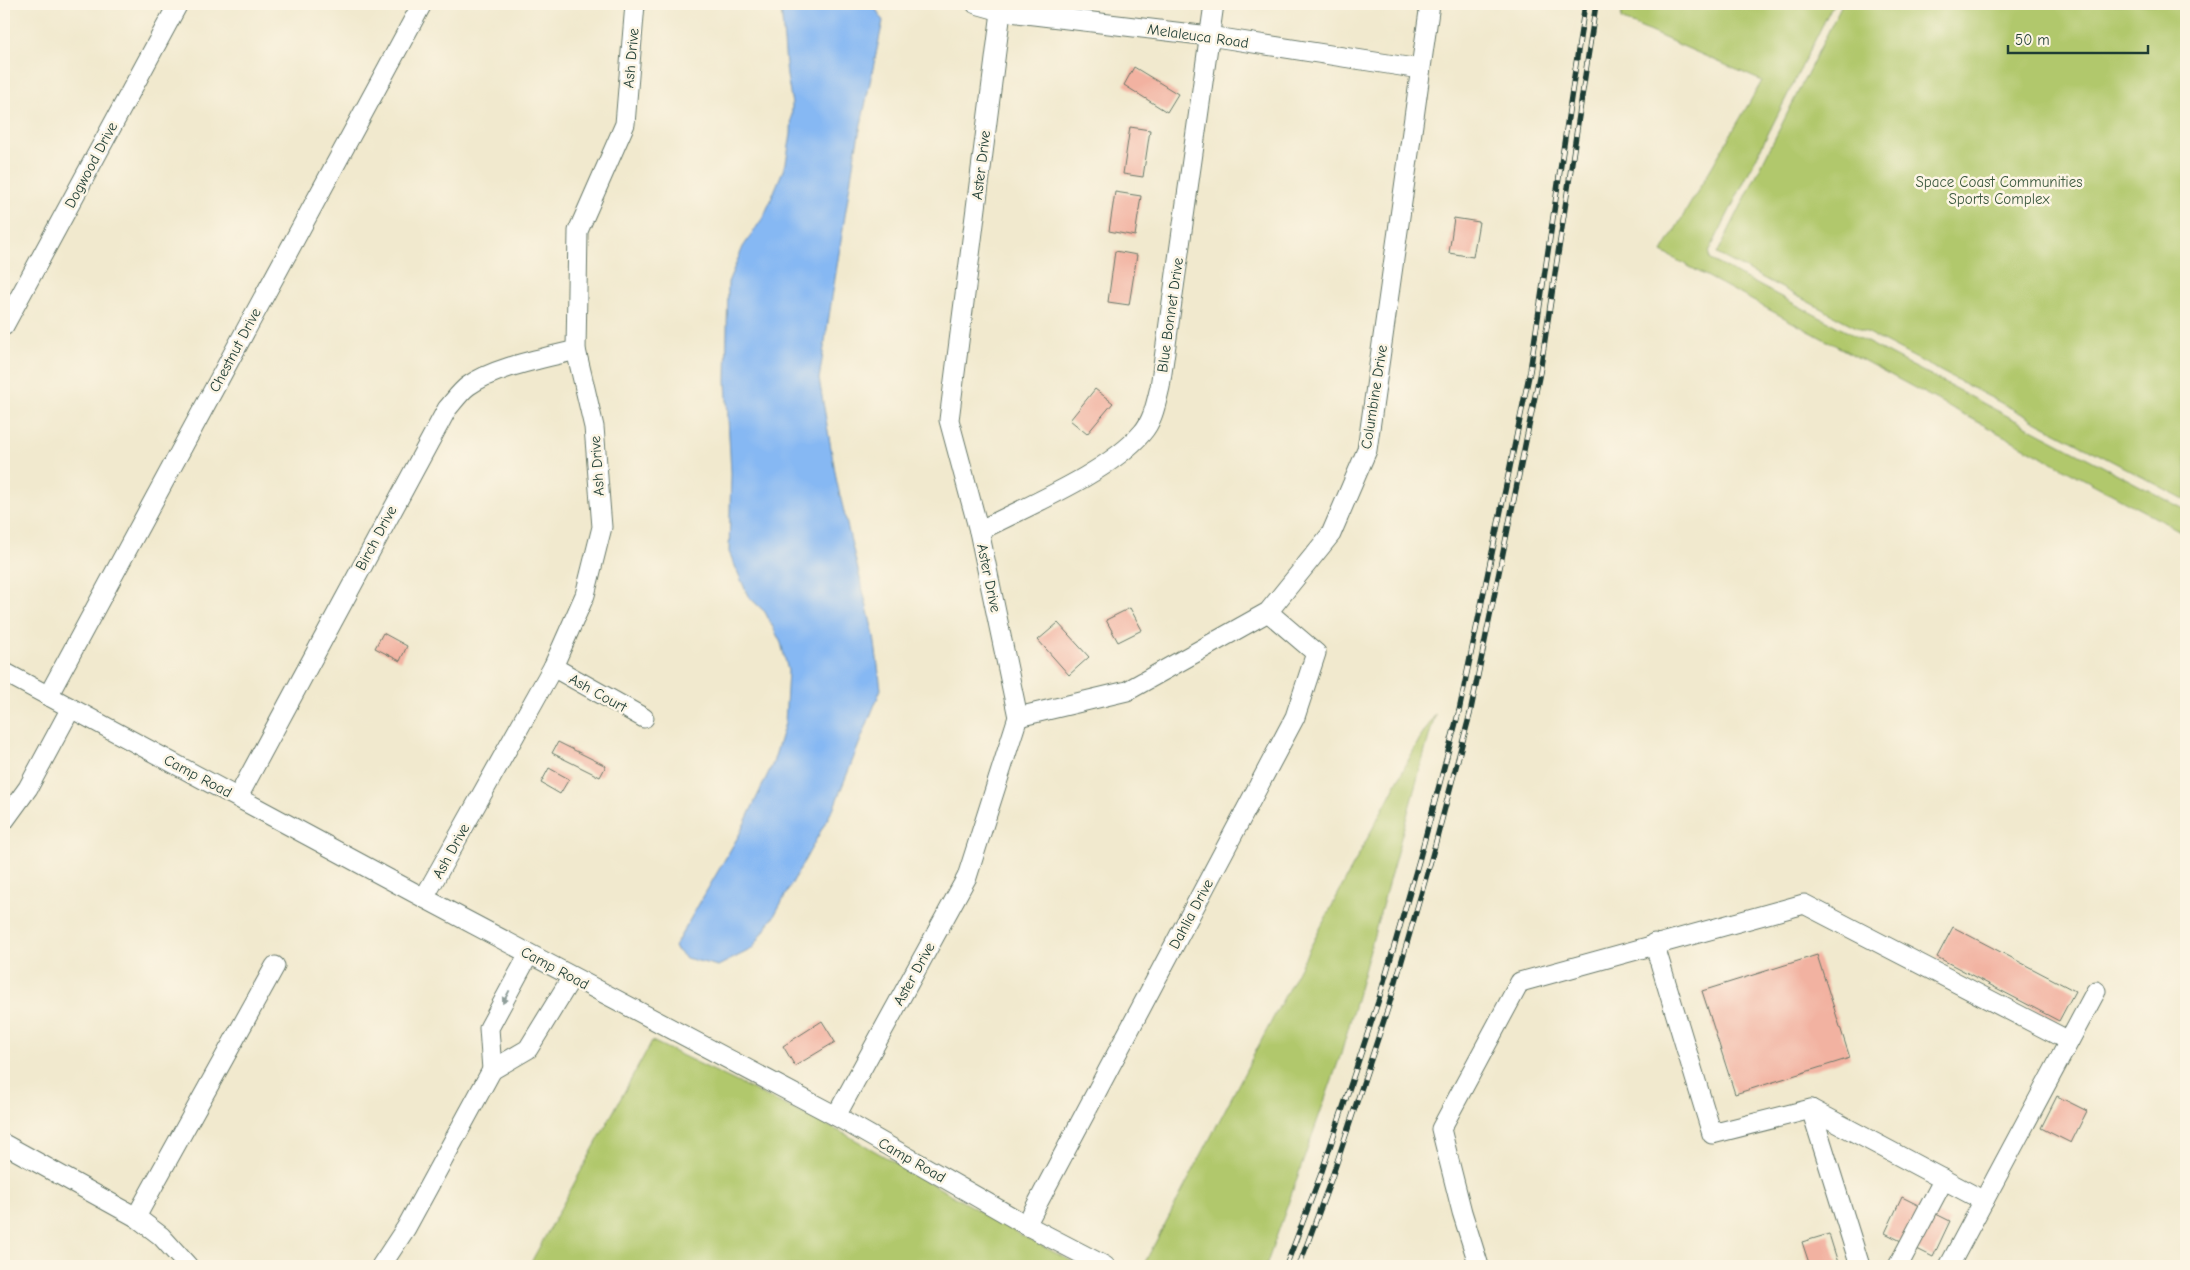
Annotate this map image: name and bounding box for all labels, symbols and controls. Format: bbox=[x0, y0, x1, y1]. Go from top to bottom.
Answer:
street label: Melaleuca Road bbox=[1146, 20, 1250, 52]
scale bar bbox=[2008, 22, 2148, 54]
street label: Ash Drive bbox=[619, 27, 643, 89]
text: 50 m bbox=[2015, 31, 2050, 49]
street label: Dogwood Drive bbox=[61, 118, 122, 211]
street label: Aster Drive bbox=[968, 129, 994, 201]
park label: Space Coast Communities Sports Complex bbox=[1916, 173, 2082, 208]
street label: Blue Bonnet Drive bbox=[1153, 256, 1187, 374]
street label: Chestnut Drive bbox=[205, 304, 265, 395]
street label: Columbine Drive bbox=[1357, 343, 1391, 450]
street label: Ash Drive bbox=[586, 435, 608, 497]
street label: Birch Drive bbox=[351, 502, 401, 573]
street label: Aster Drive bbox=[973, 542, 1005, 614]
street label: Ash Court bbox=[566, 670, 631, 717]
street label: Camp Road bbox=[161, 751, 235, 801]
street label: Ash Drive bbox=[429, 820, 474, 882]
street label: Dahlia Drive bbox=[1165, 875, 1217, 952]
street label: Aster Drive bbox=[889, 939, 939, 1009]
street label: Camp Road bbox=[518, 943, 592, 993]
one-way arrow bbox=[502, 990, 510, 1004]
street label: Camp Road bbox=[875, 1134, 949, 1186]

